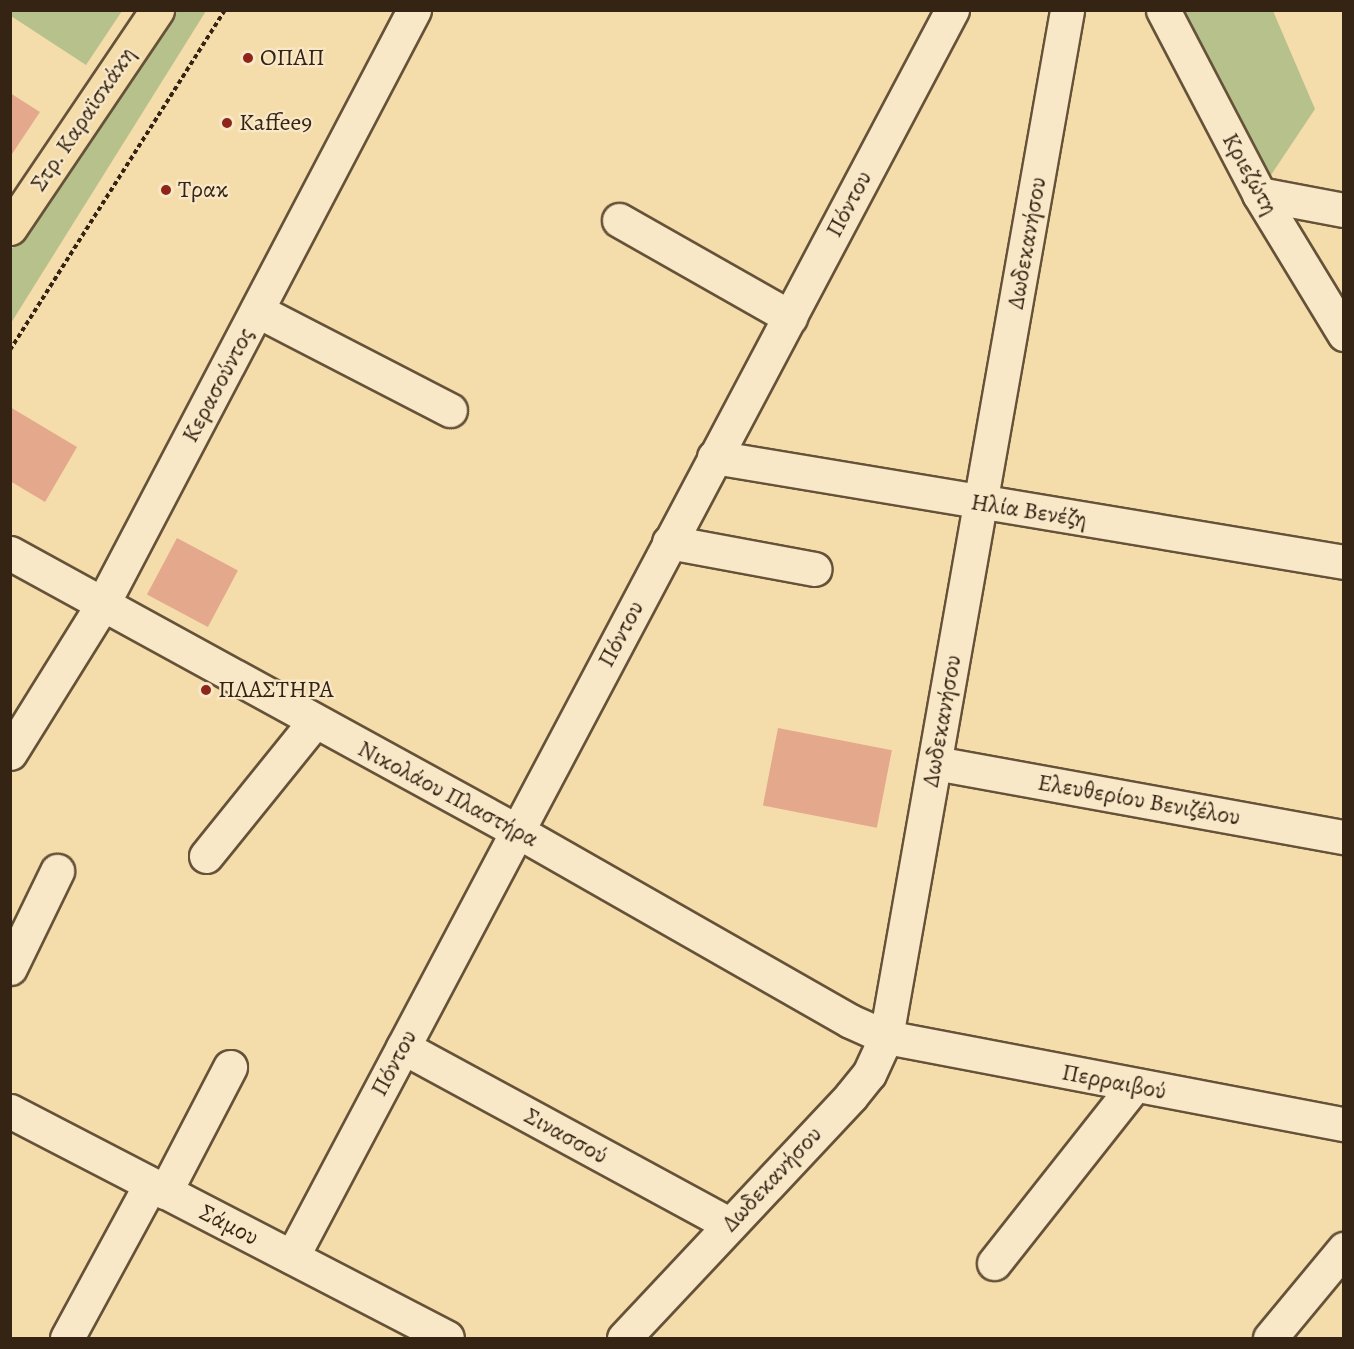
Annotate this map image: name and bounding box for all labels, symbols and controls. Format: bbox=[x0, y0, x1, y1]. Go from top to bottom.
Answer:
street label: Στρ. Καραϊσκάκη bbox=[24, 41, 142, 197]
place label: ΟΠΑΠ bbox=[260, 44, 324, 72]
marker: ΟΠΑΠ bbox=[241, 51, 255, 65]
place label: Kaffee9 bbox=[239, 109, 312, 137]
marker: Kaffee9 bbox=[220, 116, 234, 130]
street label: Κριεζώτη bbox=[1216, 128, 1284, 220]
street label: Πόντου bbox=[820, 166, 878, 242]
street label: Δωδεκανήσου bbox=[1001, 175, 1053, 311]
place label: Τρακ bbox=[178, 176, 229, 204]
marker: Τρακ bbox=[159, 183, 173, 197]
street label: Κερασούντος bbox=[176, 323, 260, 447]
street label: Ηλία Βενέζη bbox=[969, 488, 1089, 534]
street label: Πόντου bbox=[592, 596, 650, 672]
street label: Δωδεκανήσου bbox=[916, 653, 968, 789]
place label: ΠΛΑΣΤΗΡΑ bbox=[218, 676, 334, 704]
marker: ΠΛΑΣΤΗΡΑ bbox=[199, 683, 213, 697]
street label: Νικολάου Πλαστήρα bbox=[353, 734, 543, 854]
street label: Ελευθερίου Βενιζέλου bbox=[1035, 768, 1243, 832]
street label: Πόντου bbox=[365, 1025, 423, 1101]
street label: Περραιβού bbox=[1059, 1058, 1169, 1106]
street label: Σινασσού bbox=[519, 1101, 613, 1171]
street label: Δωδεκανήσου bbox=[716, 1120, 828, 1238]
street label: Σάμου bbox=[195, 1198, 263, 1252]

